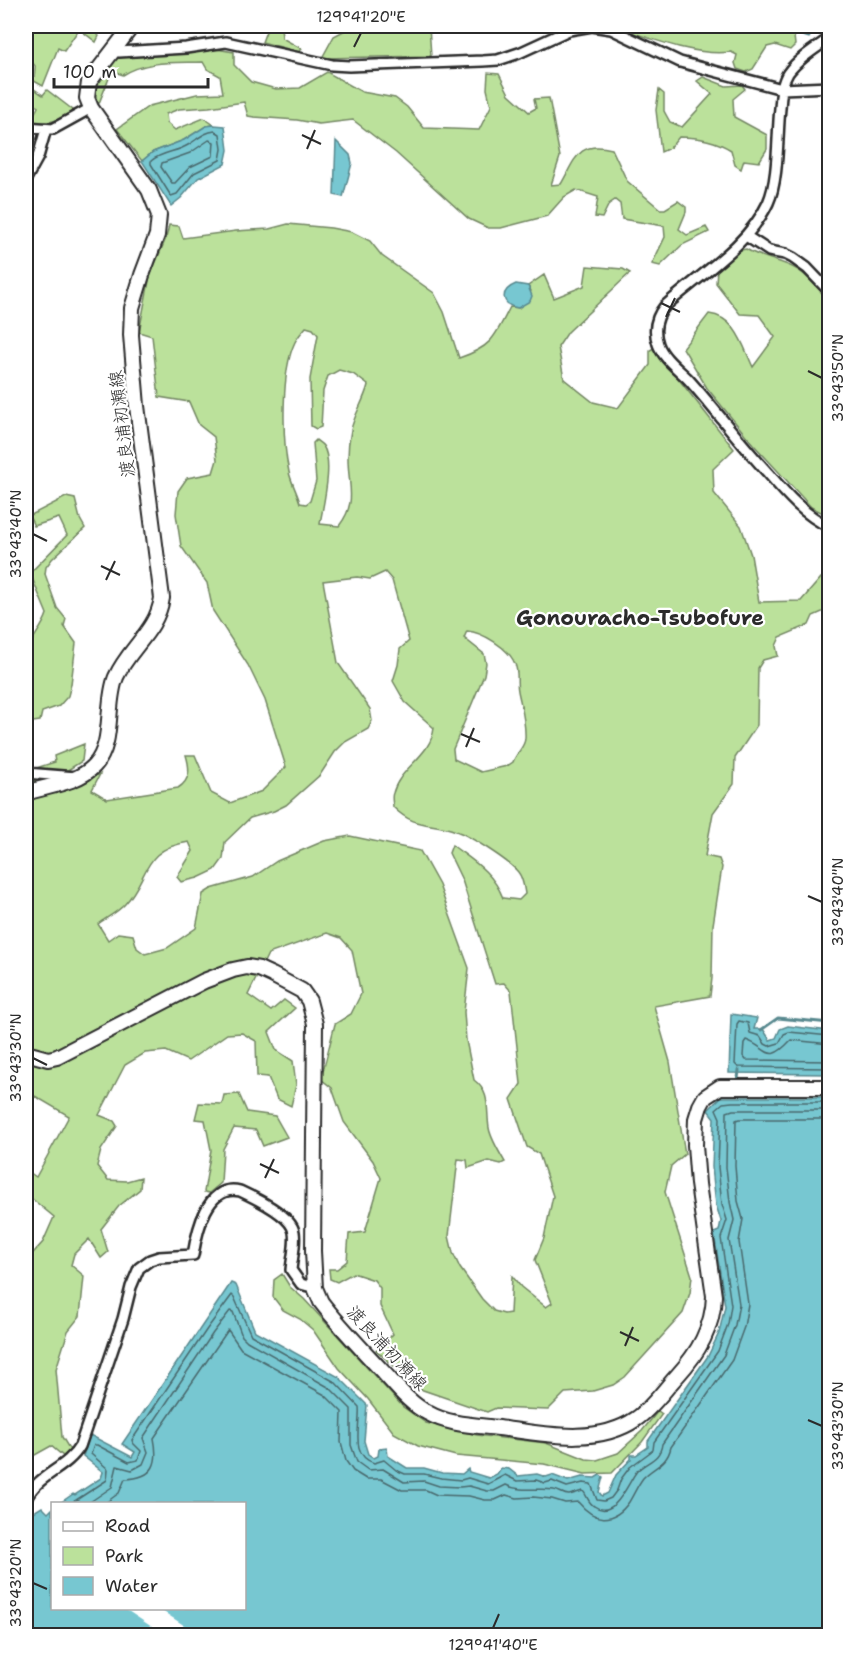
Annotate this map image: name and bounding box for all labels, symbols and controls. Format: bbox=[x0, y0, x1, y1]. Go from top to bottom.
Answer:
text: 129°41'20"E bbox=[316, 7, 406, 27]
scale bar bbox=[54, 51, 208, 89]
text: 100 m bbox=[63, 60, 117, 84]
text: 33°43'50"N bbox=[828, 334, 848, 422]
street label: 渡良浦初瀬線 bbox=[104, 369, 140, 479]
text: 33°43'40"N bbox=[6, 489, 26, 579]
district label: Gonouracho-Tsubofure bbox=[516, 604, 764, 632]
text: 33°43'40"N bbox=[828, 857, 848, 947]
text: 33°43'30"N bbox=[6, 1013, 26, 1103]
street label: 渡良浦初瀬線 bbox=[341, 1300, 433, 1396]
text: 33°43'30"N bbox=[828, 1381, 848, 1471]
legend bbox=[51, 1502, 246, 1610]
text: Road bbox=[105, 1514, 150, 1538]
text: 33°43'20"N bbox=[6, 1539, 26, 1627]
text: Park bbox=[105, 1544, 144, 1568]
text: Water bbox=[105, 1574, 158, 1598]
text: 129°41'40"E bbox=[448, 1635, 538, 1655]

